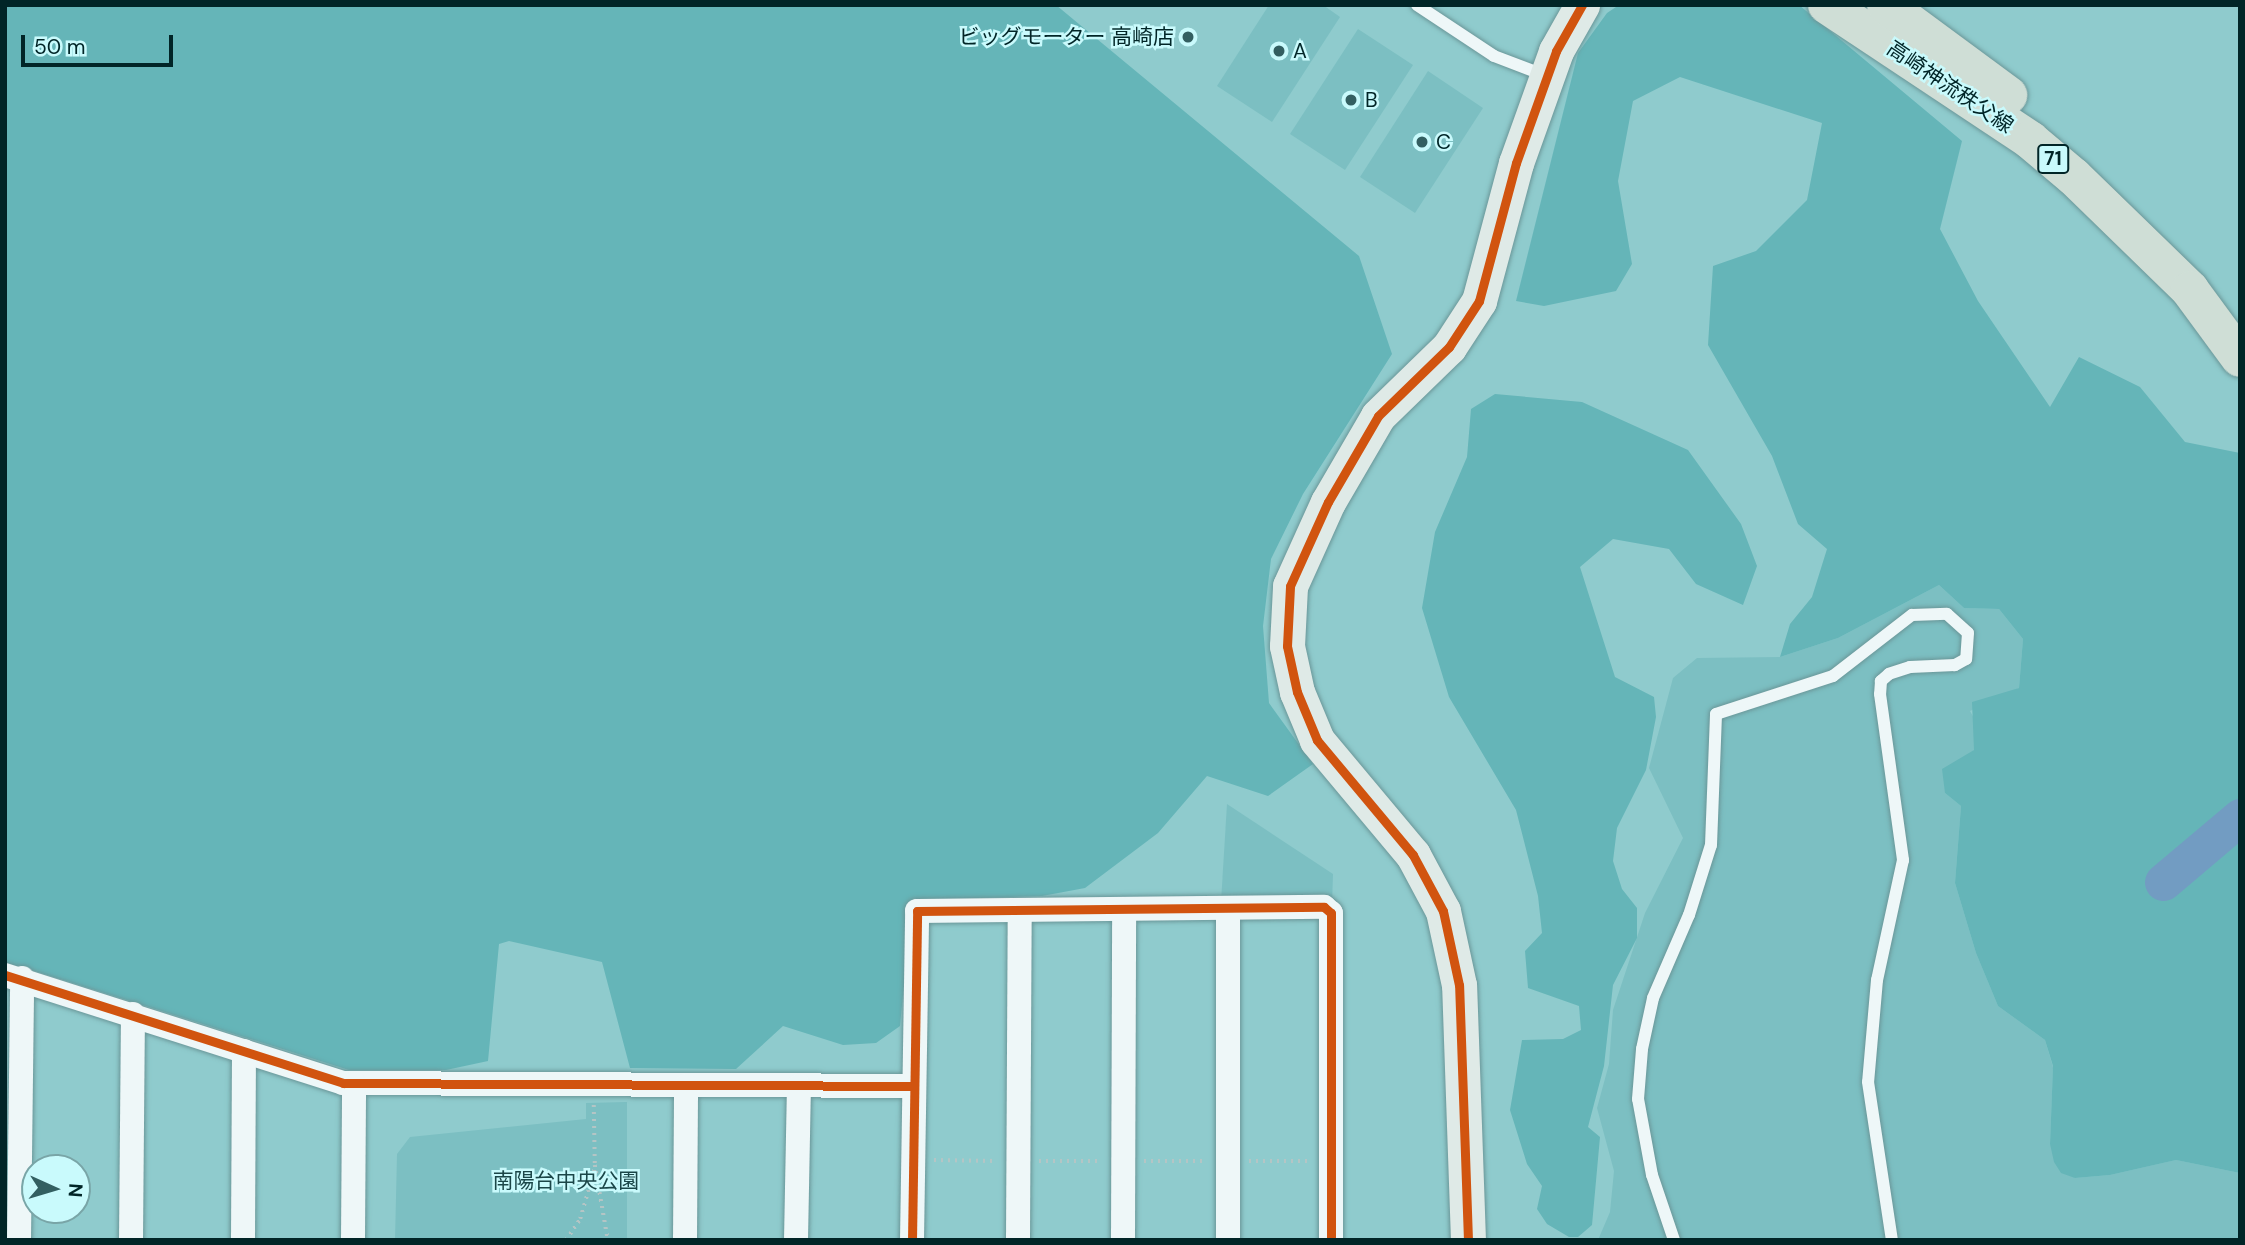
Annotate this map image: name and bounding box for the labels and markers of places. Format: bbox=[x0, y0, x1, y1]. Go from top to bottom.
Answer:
place label: ビッグモーター 高崎店 bbox=[958, 24, 1174, 50]
marker: ビッグモーター 高崎店 bbox=[1180, 29, 1196, 45]
place label: A bbox=[1293, 38, 1307, 64]
marker: A bbox=[1271, 43, 1287, 59]
place label: B bbox=[1365, 87, 1378, 113]
marker: B bbox=[1343, 92, 1359, 108]
place label: C bbox=[1436, 129, 1451, 155]
marker: C bbox=[1414, 134, 1430, 150]

